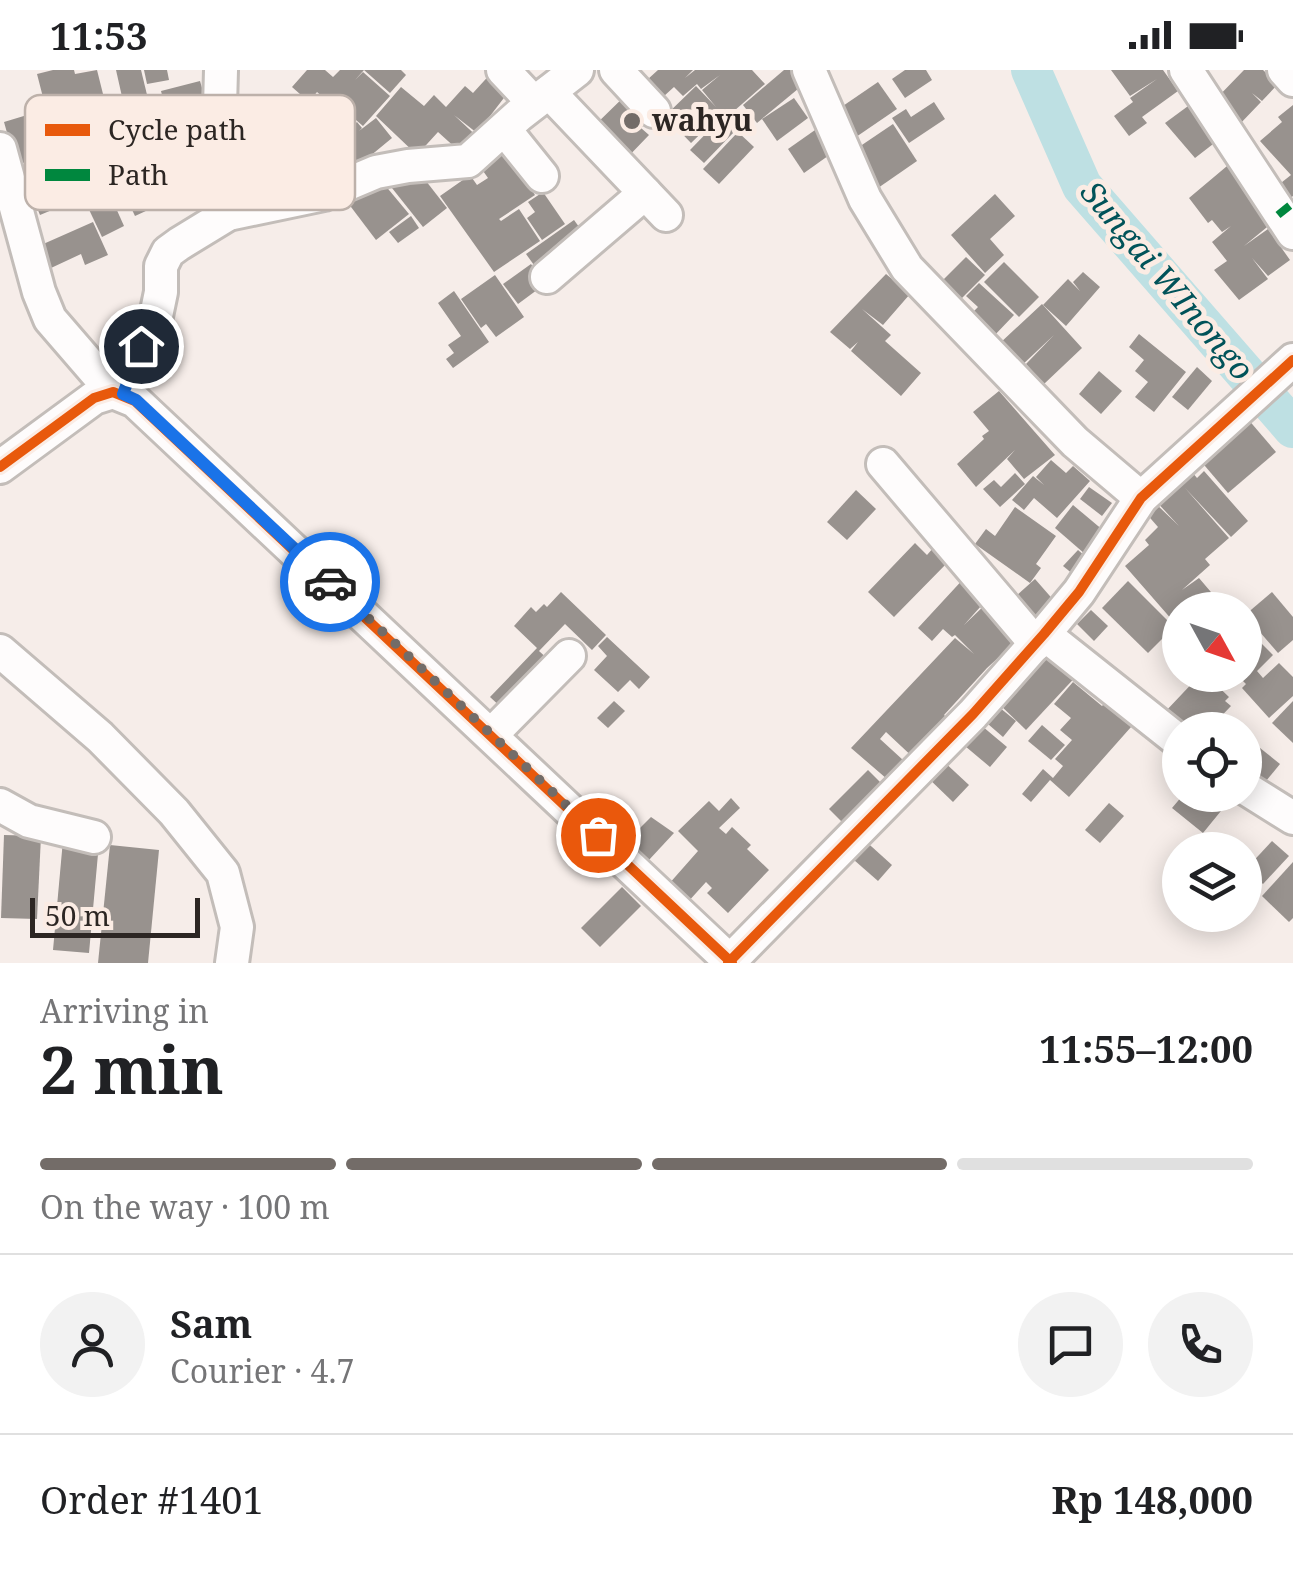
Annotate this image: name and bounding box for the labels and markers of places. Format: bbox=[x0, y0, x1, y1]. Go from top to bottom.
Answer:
place label: wahyu bbox=[651, 99, 752, 140]
marker: wahyu bbox=[621, 110, 643, 132]
pin bbox=[99, 304, 184, 389]
pin bbox=[556, 793, 641, 878]

